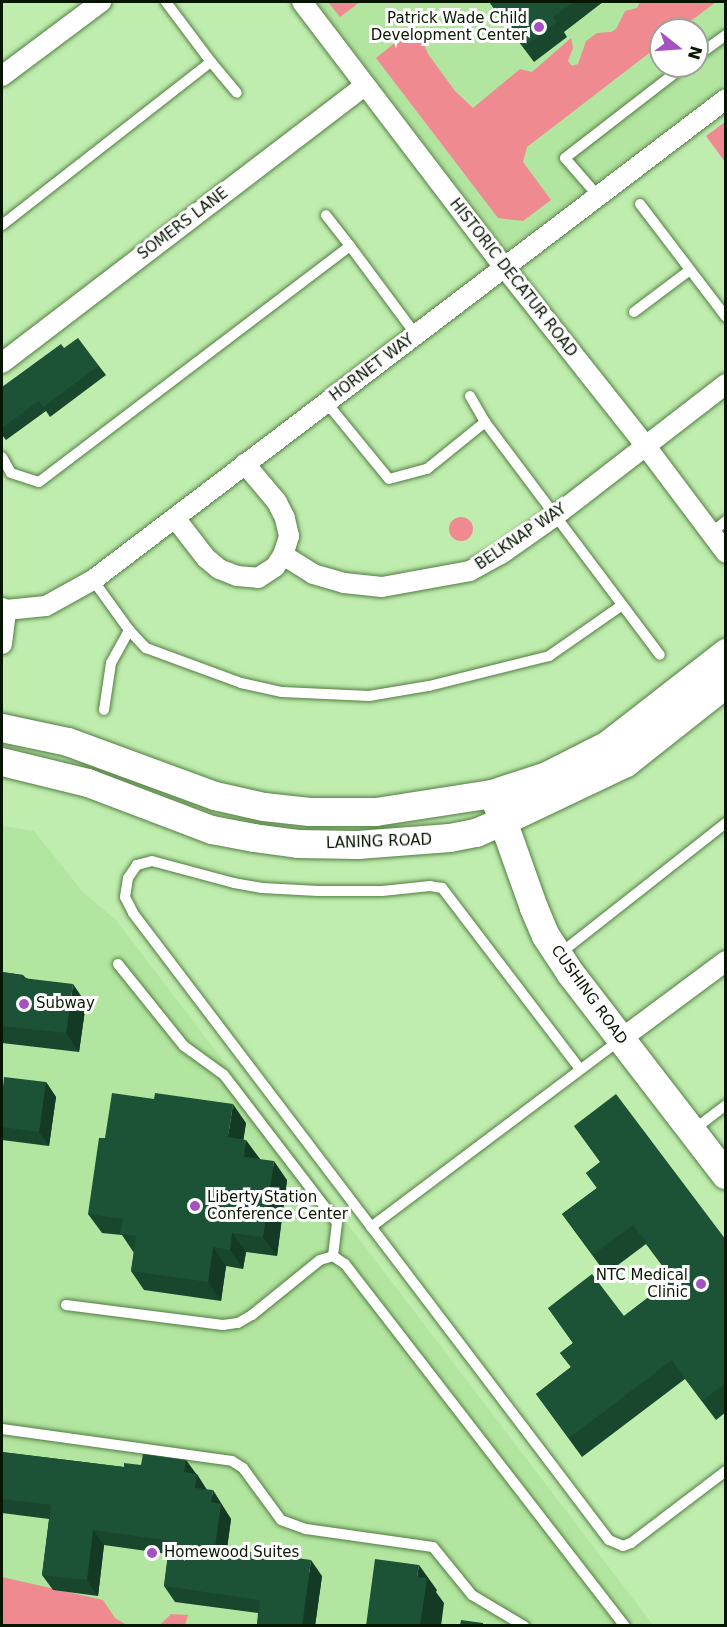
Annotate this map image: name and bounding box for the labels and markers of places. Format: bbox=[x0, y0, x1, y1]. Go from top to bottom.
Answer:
place label: Patrick Wade Child Development Center bbox=[371, 9, 527, 44]
marker: Patrick Wade Child Development Center bbox=[532, 20, 546, 34]
place label: Subway bbox=[36, 995, 95, 1013]
marker: Subway bbox=[17, 997, 31, 1011]
place label: Liberty Station Conference Center bbox=[207, 1188, 348, 1223]
marker: Liberty Station Conference Center bbox=[188, 1199, 202, 1213]
place label: NTC Medical Clinic bbox=[596, 1266, 688, 1301]
marker: NTC Medical Clinic bbox=[692, 1275, 710, 1293]
place label: Homewood Suites bbox=[164, 1544, 299, 1562]
marker: Homewood Suites bbox=[145, 1546, 159, 1560]

